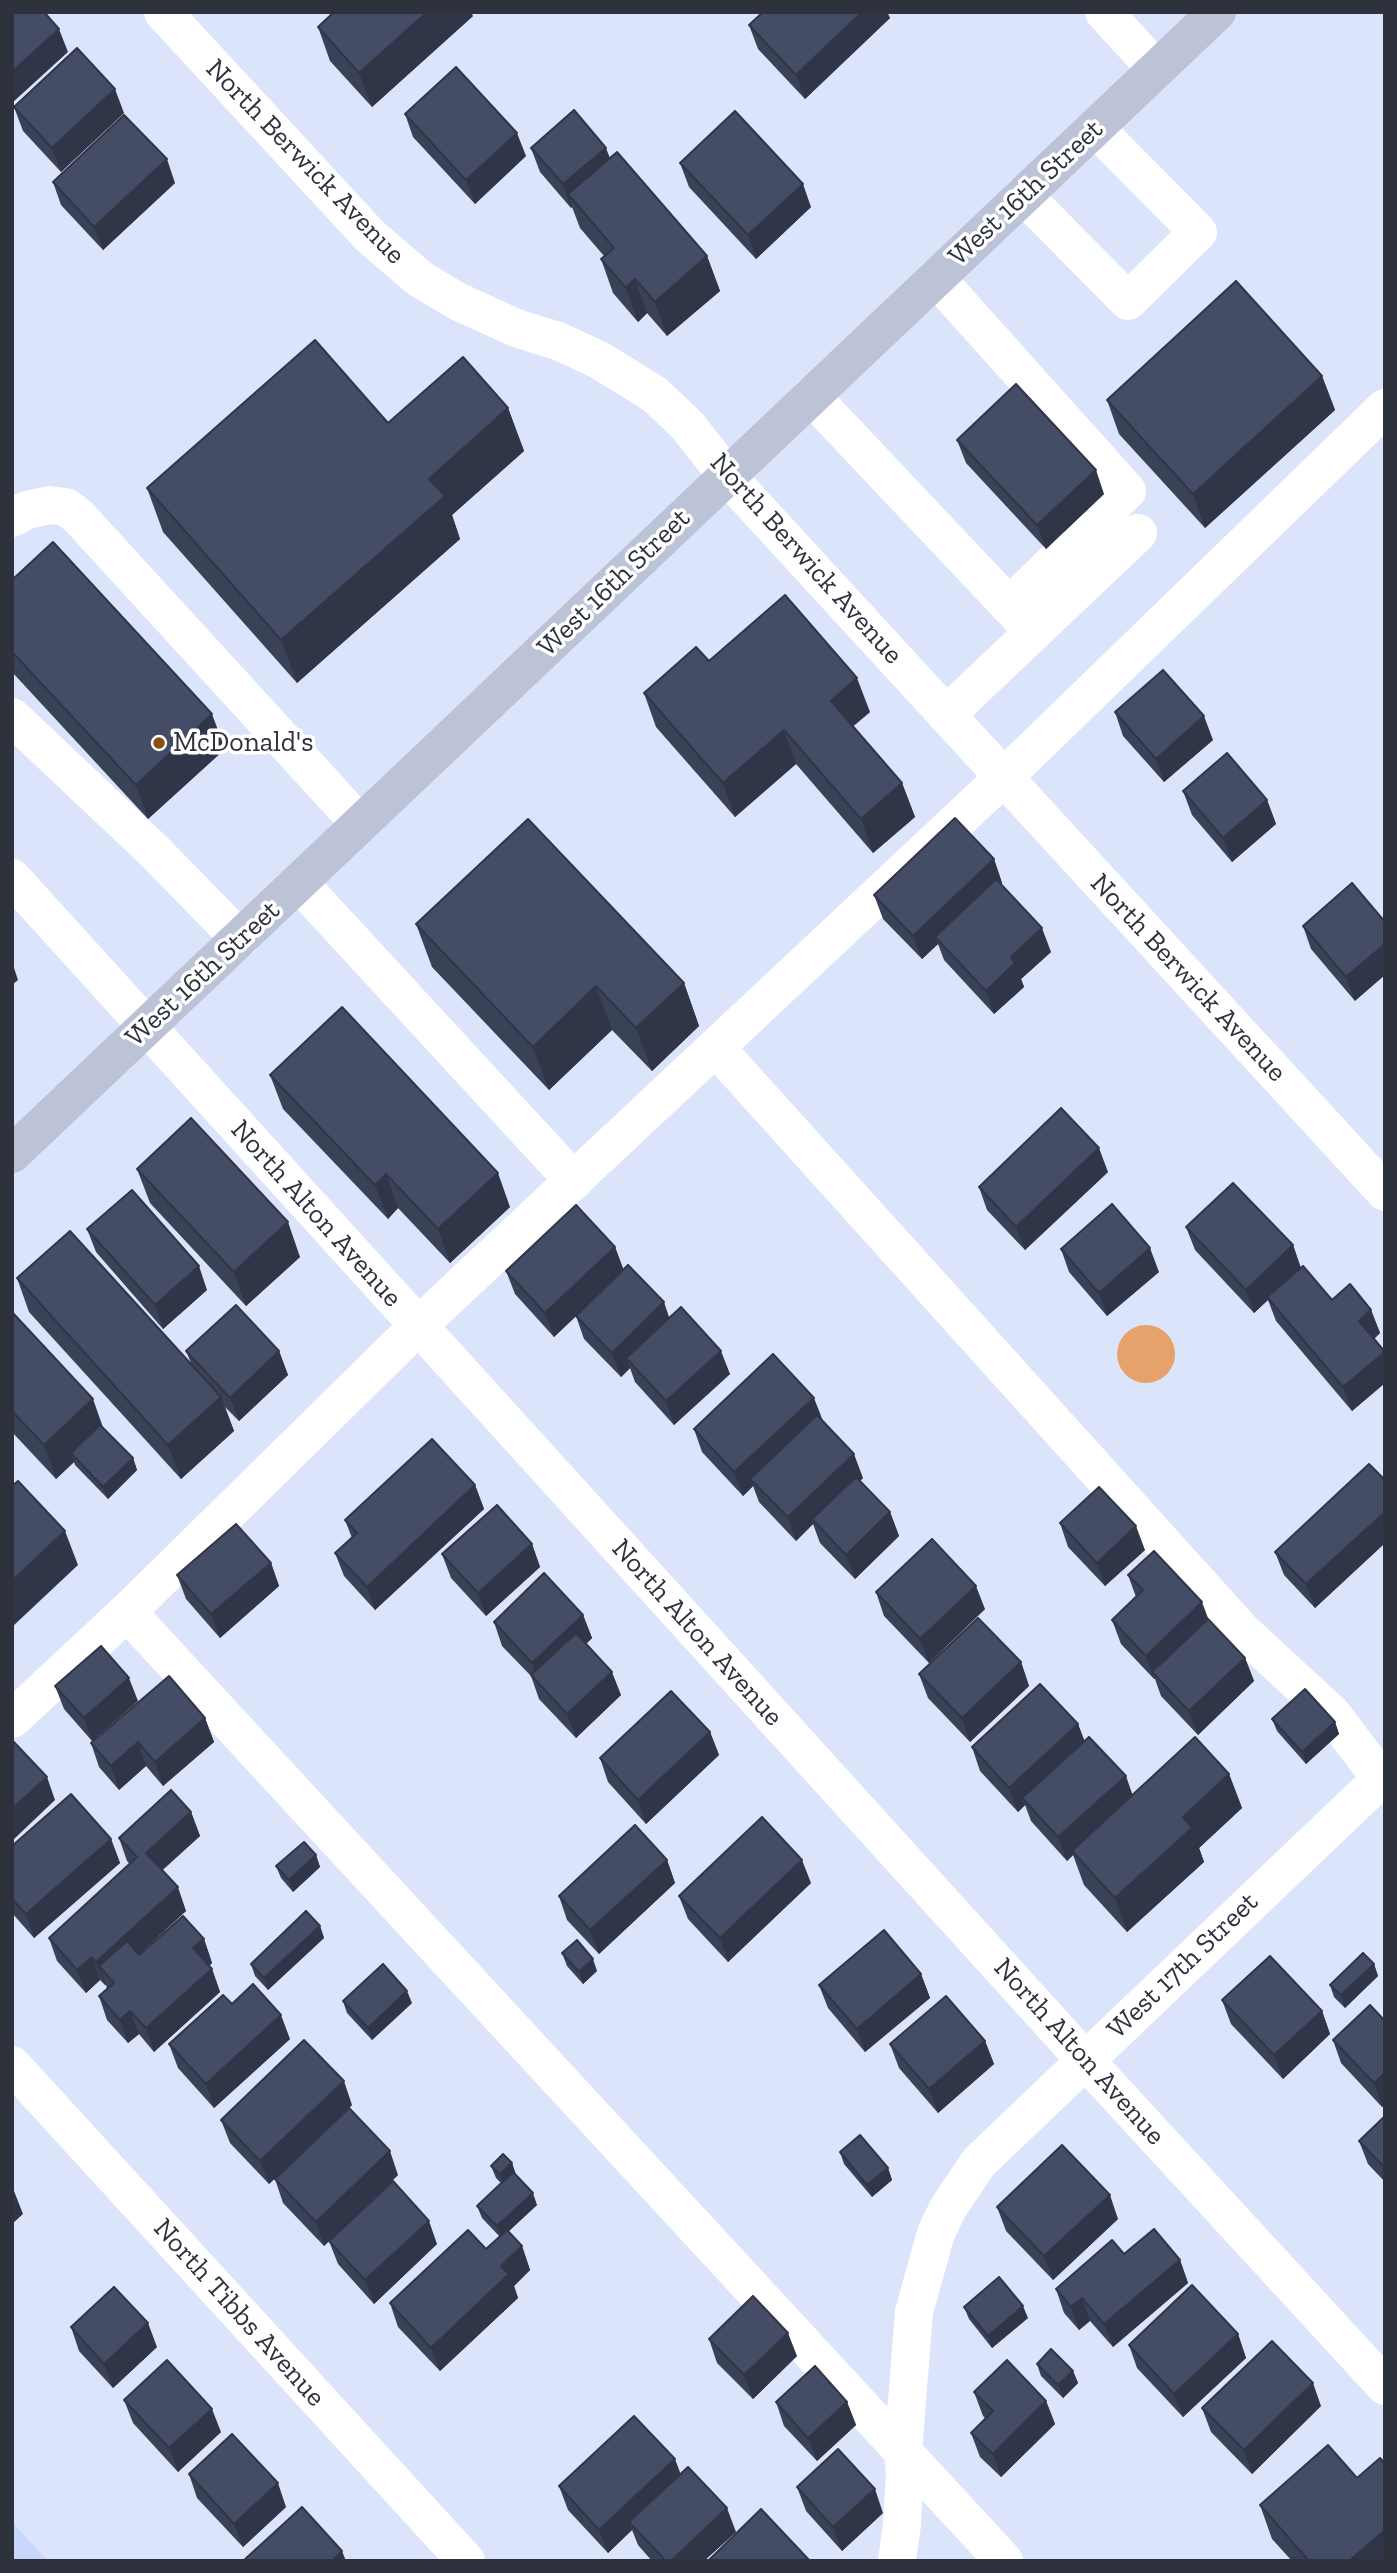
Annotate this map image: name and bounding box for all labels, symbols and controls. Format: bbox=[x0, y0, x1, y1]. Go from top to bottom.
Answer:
street label: North Berwick Avenue bbox=[198, 52, 412, 272]
street label: West 16th Street bbox=[942, 113, 1110, 273]
street label: North Berwick Avenue bbox=[702, 447, 910, 671]
street label: West 16th Street bbox=[531, 502, 697, 664]
place label: McDonald's bbox=[173, 726, 313, 760]
marker: McDonald's bbox=[151, 735, 167, 751]
street label: North Berwick Avenue bbox=[1083, 867, 1293, 1089]
street label: West 16th Street bbox=[119, 894, 287, 1054]
street label: North Alton Avenue bbox=[223, 1114, 409, 1314]
street label: North Alton Avenue bbox=[604, 1533, 790, 1733]
street label: West 17th Street bbox=[1101, 1886, 1265, 2046]
street label: North Alton Avenue bbox=[986, 1952, 1172, 2152]
street label: North Tibbs Avenue bbox=[146, 2212, 332, 2414]

